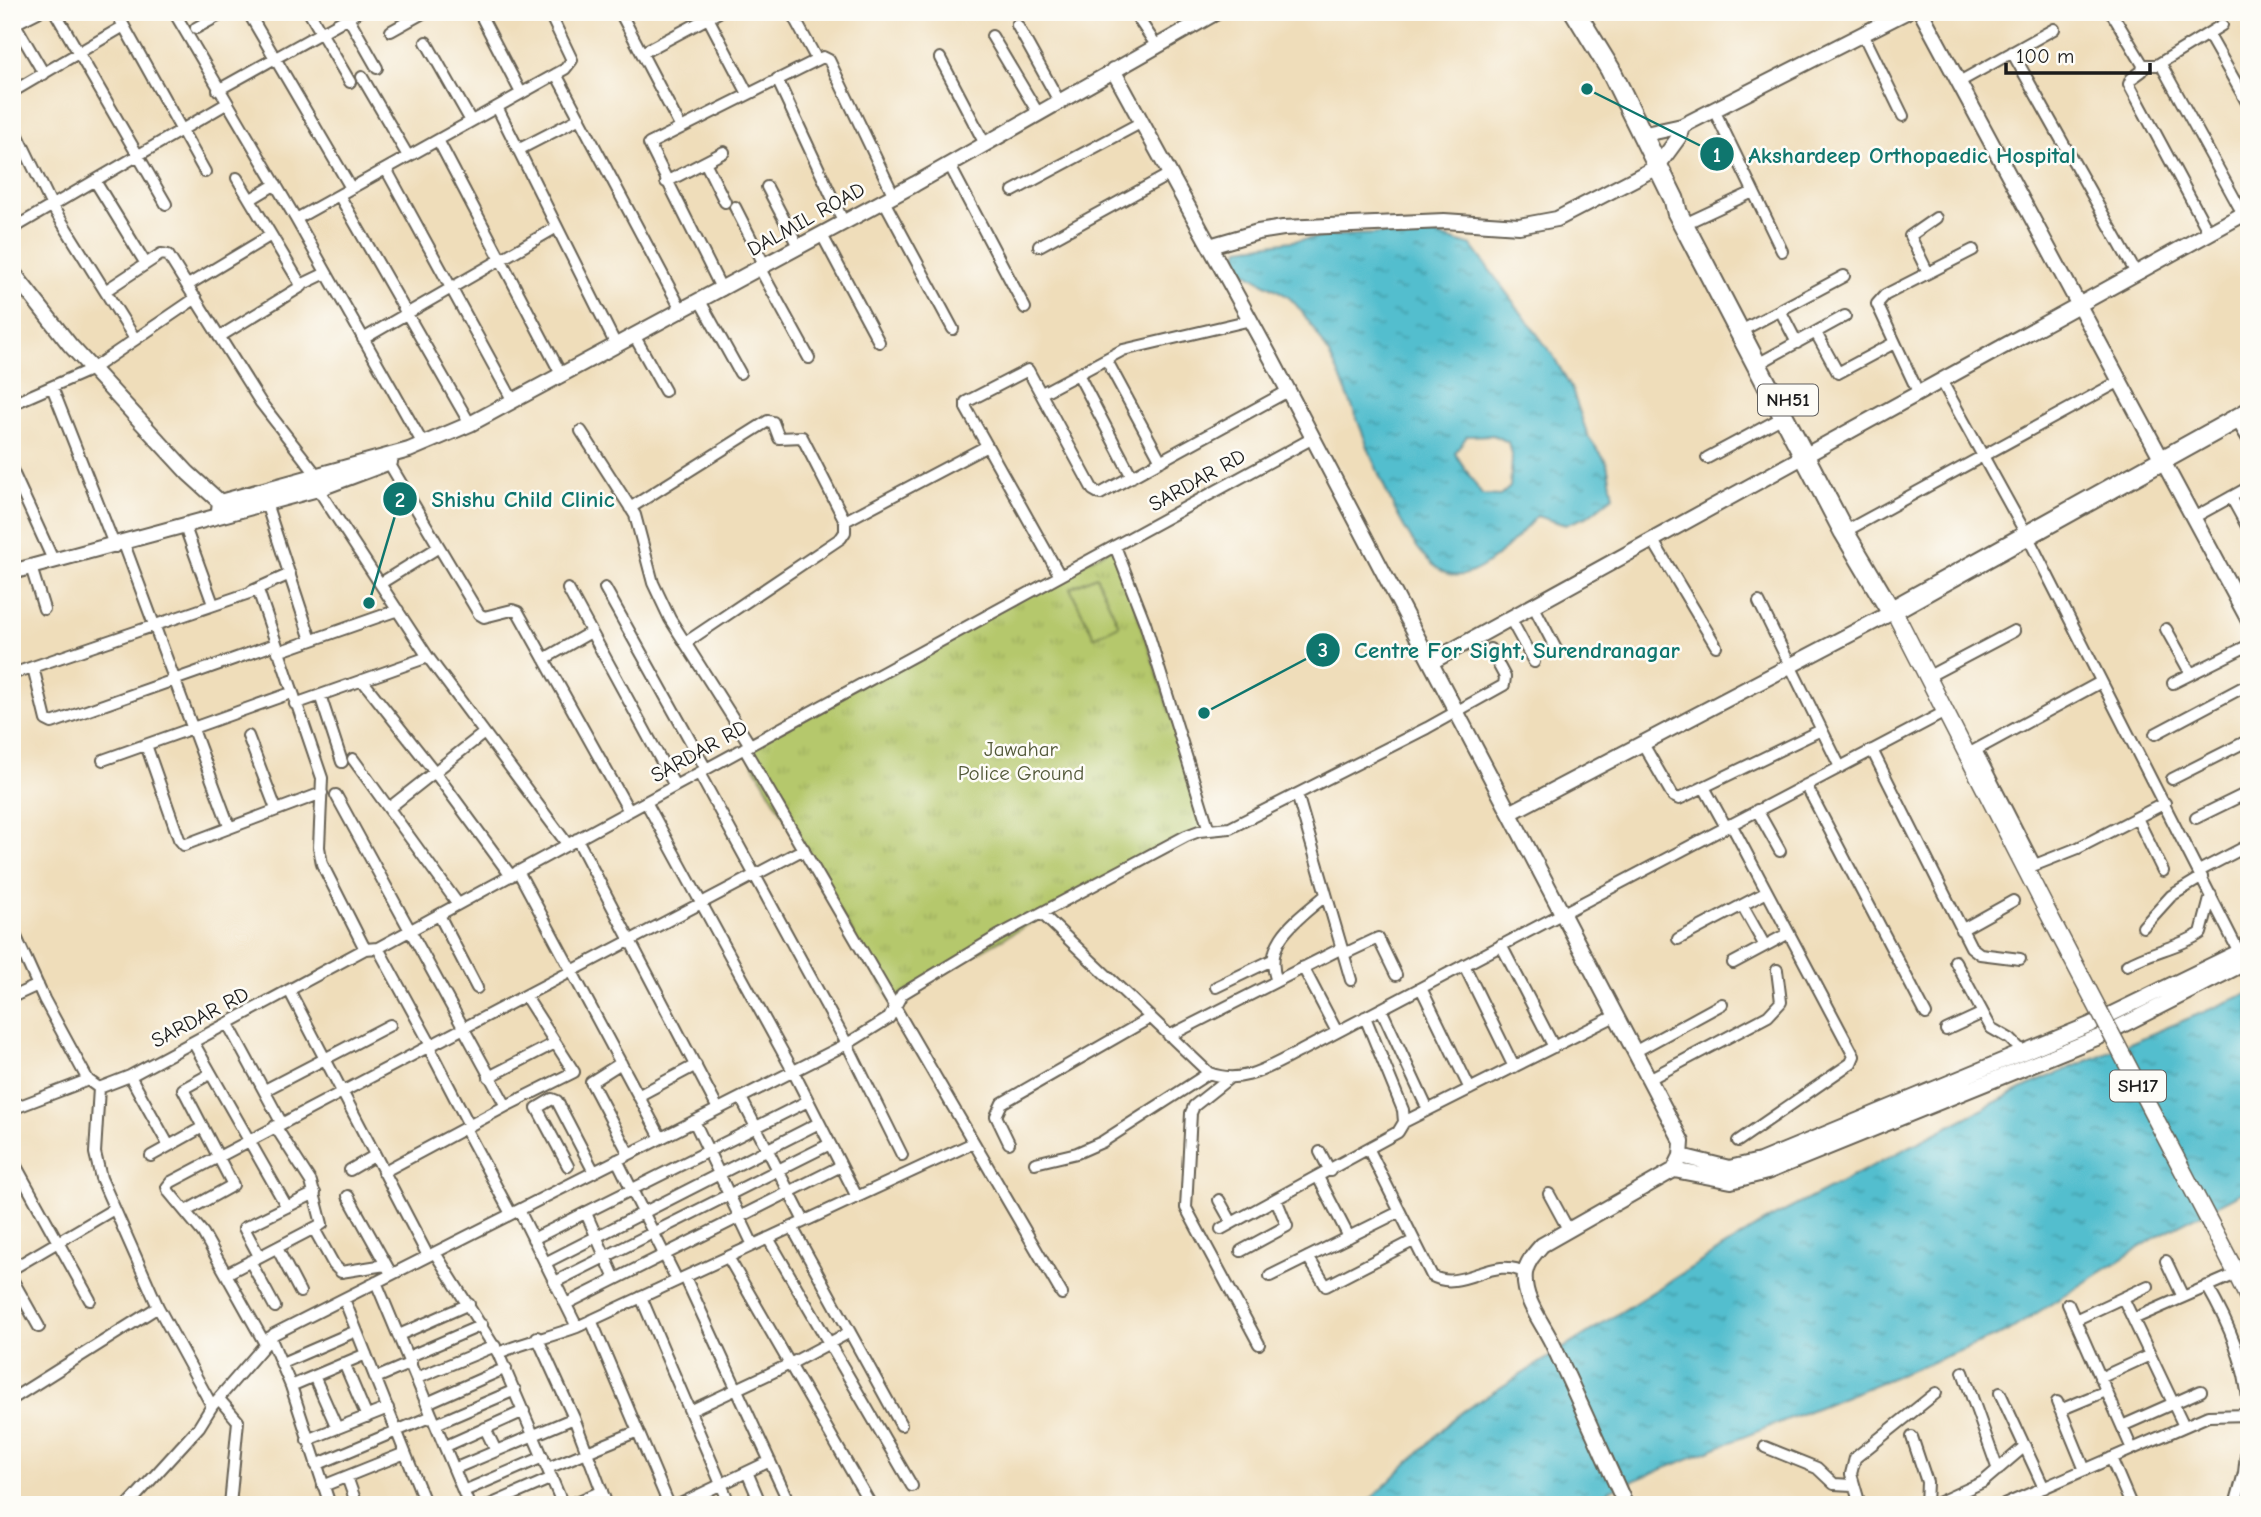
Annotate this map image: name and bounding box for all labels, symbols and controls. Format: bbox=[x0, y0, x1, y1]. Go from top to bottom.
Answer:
scale bar bbox=[2006, 32, 2149, 76]
text: 100 m bbox=[2016, 44, 2074, 68]
callout: Akshardeep Orthopaedic Hospital bbox=[1699, 132, 2090, 176]
text: Akshardeep Orthopaedic Hospital bbox=[1748, 142, 2076, 169]
text: 1 bbox=[1713, 143, 1721, 167]
street label: DALMIL ROAD bbox=[743, 177, 869, 261]
road number: NH51 bbox=[1758, 384, 1818, 416]
street label: SARDAR RD bbox=[1144, 444, 1250, 516]
callout: Shishu Child Clinic bbox=[383, 477, 629, 521]
text: Shishu Child Clinic bbox=[431, 486, 615, 513]
text: 2 bbox=[395, 488, 405, 512]
callout: Centre For Sight, Surendranagar bbox=[1306, 628, 1694, 672]
text: Centre For Sight, Surendranagar bbox=[1354, 637, 1681, 664]
text: 3 bbox=[1318, 638, 1328, 662]
street label: SARDAR RD bbox=[646, 715, 752, 787]
park label: Jawahar Police Ground bbox=[958, 737, 1084, 785]
street label: SARDAR RD bbox=[147, 981, 253, 1053]
road number: SH17 bbox=[2110, 1070, 2166, 1102]

